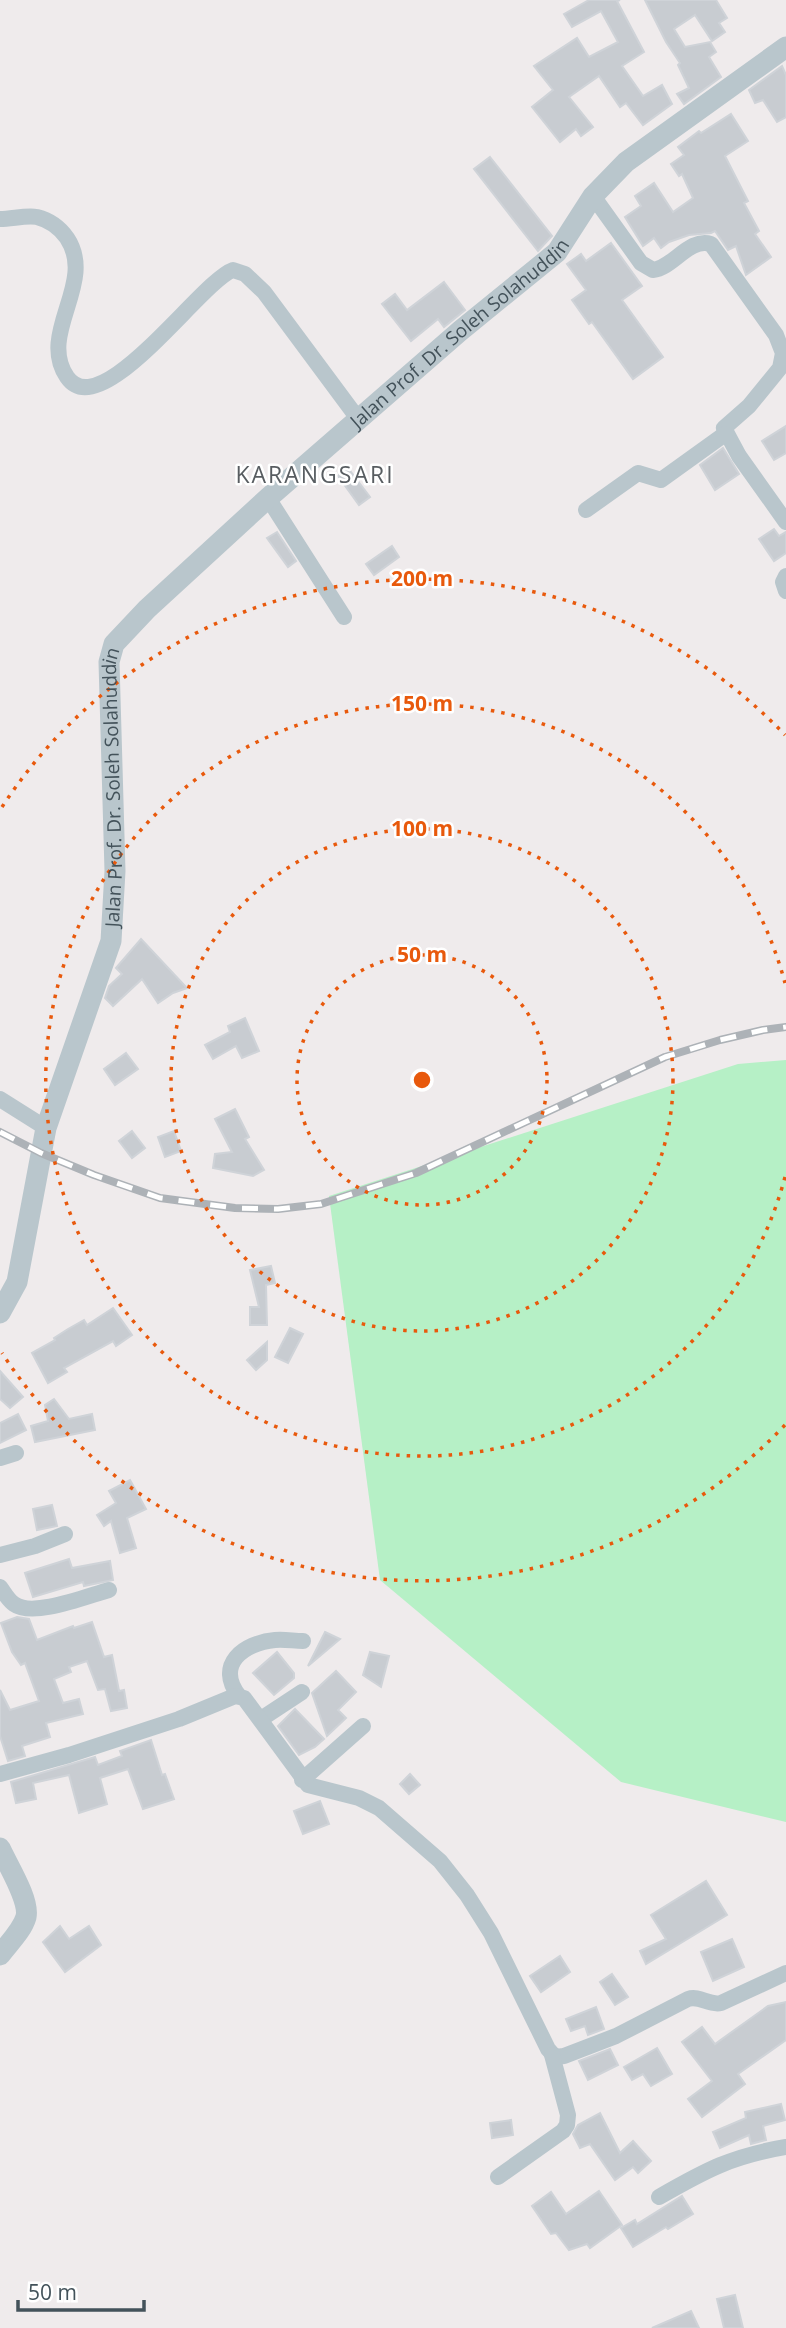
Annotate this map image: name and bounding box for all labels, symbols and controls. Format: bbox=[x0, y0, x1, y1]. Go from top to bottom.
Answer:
street label: Jalan Prof. Dr. Soleh Solahuddin bbox=[343, 234, 575, 435]
district label: KARANGSARI bbox=[235, 458, 395, 490]
text: 200 m bbox=[391, 564, 453, 592]
street label: Jalan Prof. Dr. Soleh Solahuddin bbox=[96, 644, 128, 930]
text: 150 m bbox=[391, 689, 453, 717]
text: 100 m bbox=[391, 814, 453, 842]
text: 50 m bbox=[397, 940, 447, 968]
centre of rings bbox=[410, 1068, 434, 1092]
scale bar bbox=[18, 2268, 144, 2312]
text: 50 m bbox=[28, 2278, 77, 2306]

